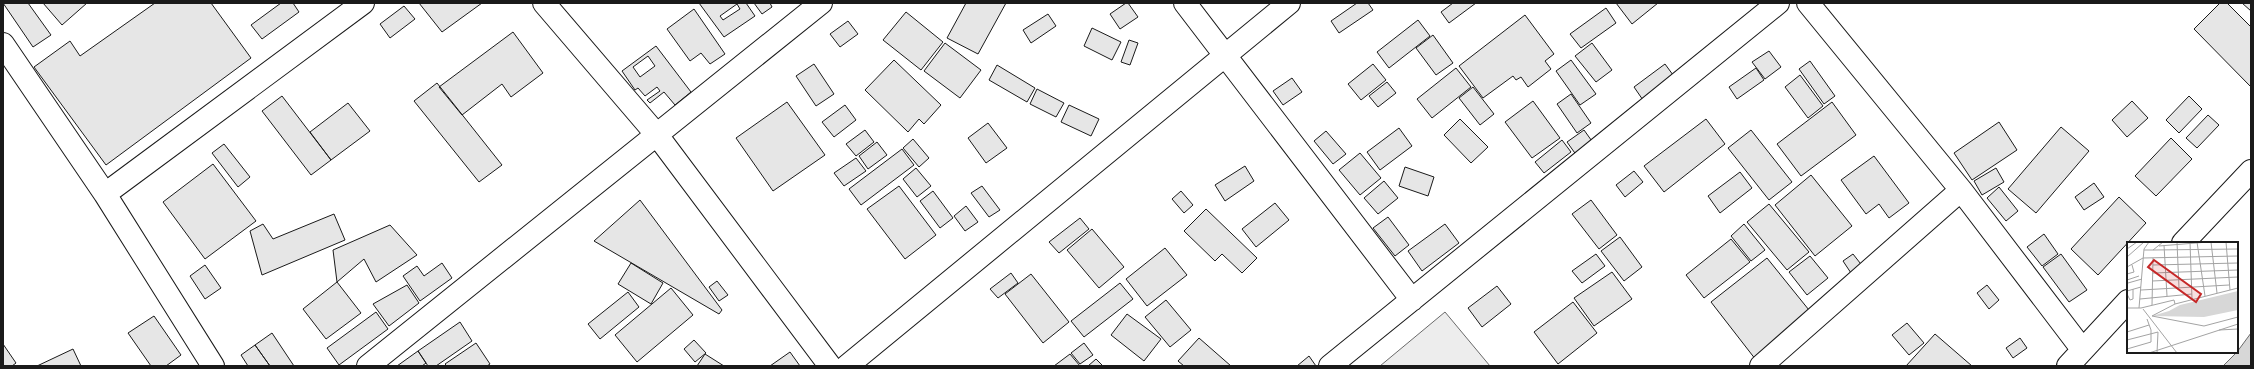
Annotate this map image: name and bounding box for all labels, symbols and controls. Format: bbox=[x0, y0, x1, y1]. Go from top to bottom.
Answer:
inset map bbox=[2127, 242, 2238, 353]

